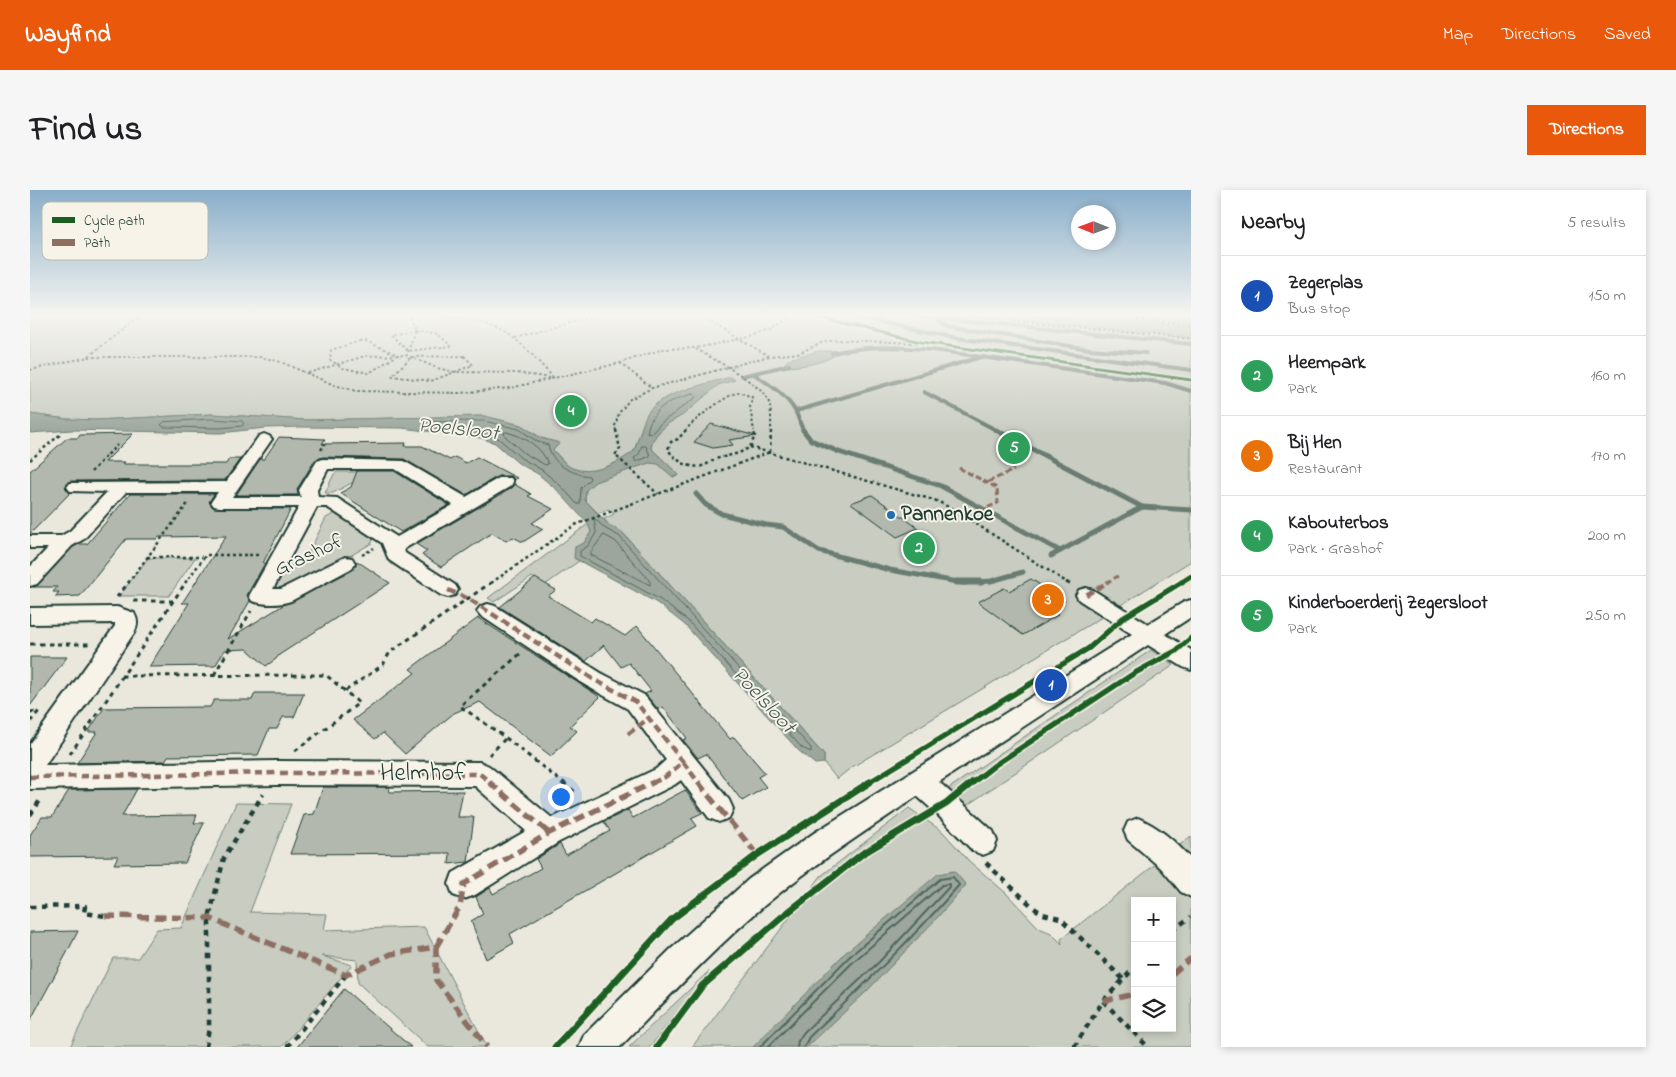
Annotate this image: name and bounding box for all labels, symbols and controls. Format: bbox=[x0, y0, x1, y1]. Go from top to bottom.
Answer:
text: Wayfind bbox=[25, 18, 111, 53]
text: Map bbox=[1443, 22, 1473, 48]
text: Directions bbox=[1501, 22, 1576, 48]
text: Saved bbox=[1604, 22, 1651, 48]
text: Find us bbox=[30, 105, 142, 156]
button: Directions bbox=[1527, 105, 1646, 155]
legend bbox=[42, 202, 208, 260]
north arrow bbox=[1071, 205, 1116, 250]
text: Nearby bbox=[1241, 208, 1305, 238]
text: Cycle path bbox=[84, 211, 145, 233]
text: 5 results bbox=[1567, 211, 1626, 235]
text: Path bbox=[84, 233, 110, 254]
text: Zegerplas bbox=[1288, 270, 1363, 297]
text: 1 bbox=[1254, 284, 1260, 308]
text: 150 m bbox=[1588, 284, 1626, 308]
text: Bus stop bbox=[1288, 297, 1351, 321]
text: Heempark bbox=[1288, 350, 1366, 377]
text: 2 bbox=[1253, 364, 1261, 388]
text: 160 m bbox=[1591, 364, 1626, 388]
text: Park bbox=[1288, 377, 1317, 401]
pin: 4 bbox=[555, 392, 587, 430]
water label: Poelsloot bbox=[416, 410, 503, 450]
pin: 5 bbox=[998, 429, 1030, 467]
text: Bij Hen bbox=[1288, 430, 1342, 457]
text: 3 bbox=[1254, 444, 1260, 468]
text: 170 m bbox=[1591, 444, 1626, 468]
text: Restaurant bbox=[1288, 457, 1362, 481]
place label: Pannenkoe bbox=[901, 500, 994, 530]
marker: Pannenkoe bbox=[885, 509, 897, 521]
text: Kabouterbos bbox=[1288, 510, 1389, 537]
text: 4 bbox=[1254, 524, 1260, 548]
text: 200 m bbox=[1588, 524, 1626, 548]
street label: Grashof bbox=[270, 527, 348, 585]
pin: 2 bbox=[903, 529, 935, 567]
text: Park · Grashof bbox=[1288, 537, 1383, 561]
pin: 3 bbox=[1032, 581, 1064, 619]
text: Kinderboerderij Zegersloot bbox=[1288, 590, 1488, 617]
text: 5 bbox=[1252, 604, 1262, 628]
text: 250 m bbox=[1586, 604, 1626, 628]
text: Park bbox=[1288, 617, 1317, 641]
water label: Poelsloot bbox=[723, 660, 804, 744]
pin: 1 bbox=[1035, 666, 1067, 704]
street label: Helmhof bbox=[380, 756, 466, 792]
your location bbox=[548, 784, 574, 810]
map controls bbox=[1131, 897, 1176, 1032]
button: + bbox=[1131, 897, 1176, 942]
button: − bbox=[1131, 942, 1176, 987]
button: layers bbox=[1131, 987, 1176, 1032]

